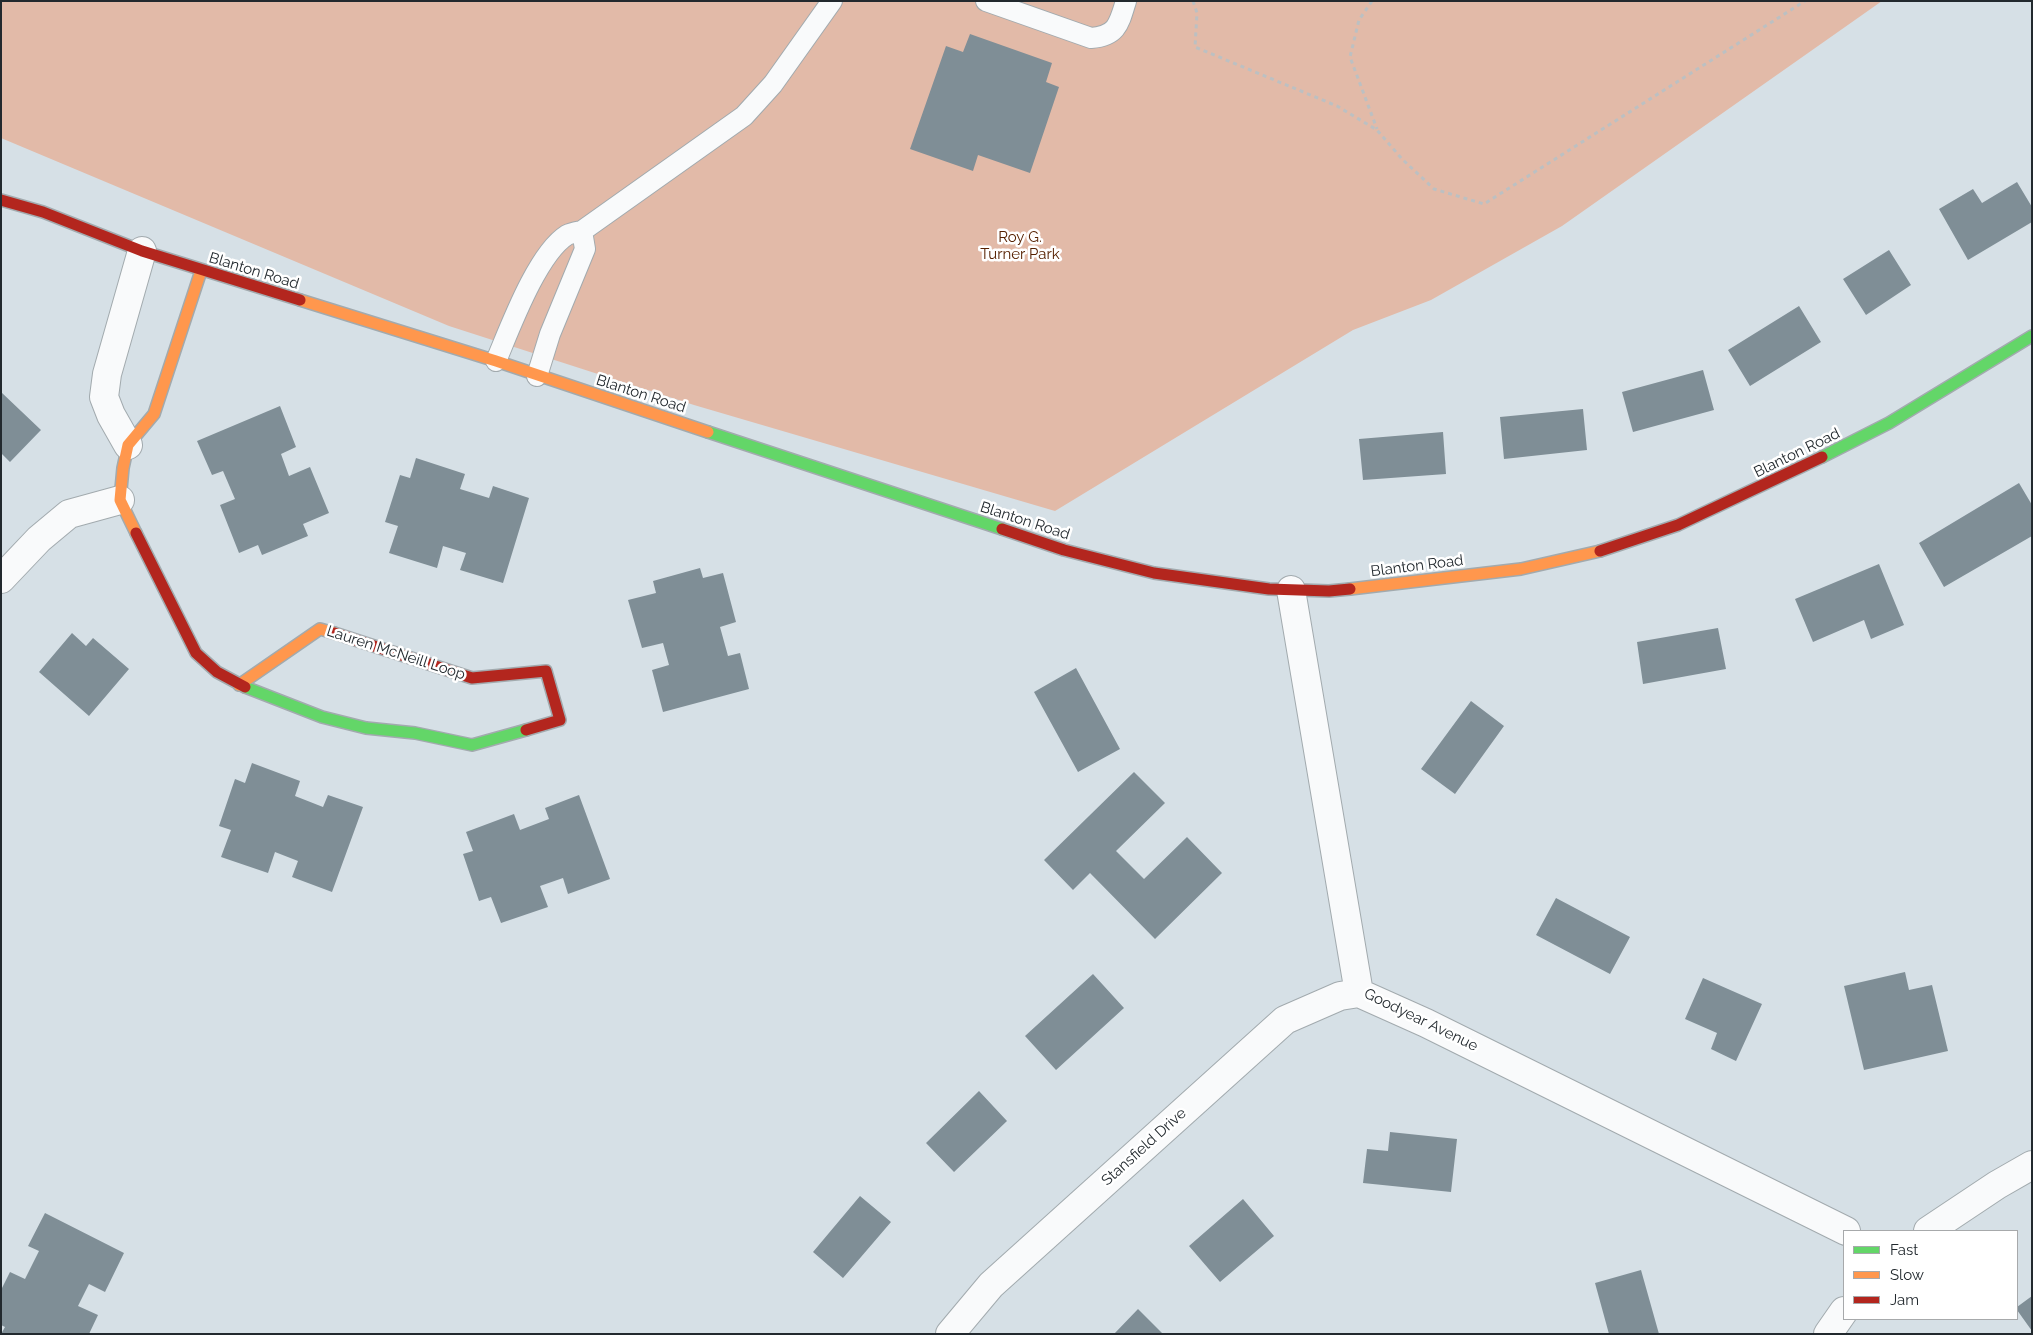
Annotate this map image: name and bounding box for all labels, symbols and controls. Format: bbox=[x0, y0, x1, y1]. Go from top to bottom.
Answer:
park label: Roy G. Turner Park bbox=[980, 228, 1060, 263]
street label: Blanton Road bbox=[207, 249, 301, 293]
street label: Blanton Road bbox=[594, 371, 688, 417]
street label: Blanton Road bbox=[1751, 424, 1843, 482]
street label: Blanton Road bbox=[978, 498, 1072, 544]
street label: Blanton Road bbox=[1370, 551, 1464, 581]
street label: Lauren McNeill Loop bbox=[324, 622, 468, 684]
street label: Goodyear Avenue bbox=[1361, 985, 1481, 1055]
street label: Stansfield Drive bbox=[1098, 1104, 1190, 1190]
legend bbox=[1843, 1230, 2018, 1320]
text: Fast bbox=[1890, 1241, 1918, 1259]
text: Slow bbox=[1890, 1266, 1924, 1284]
text: Jam bbox=[1890, 1291, 1919, 1309]

